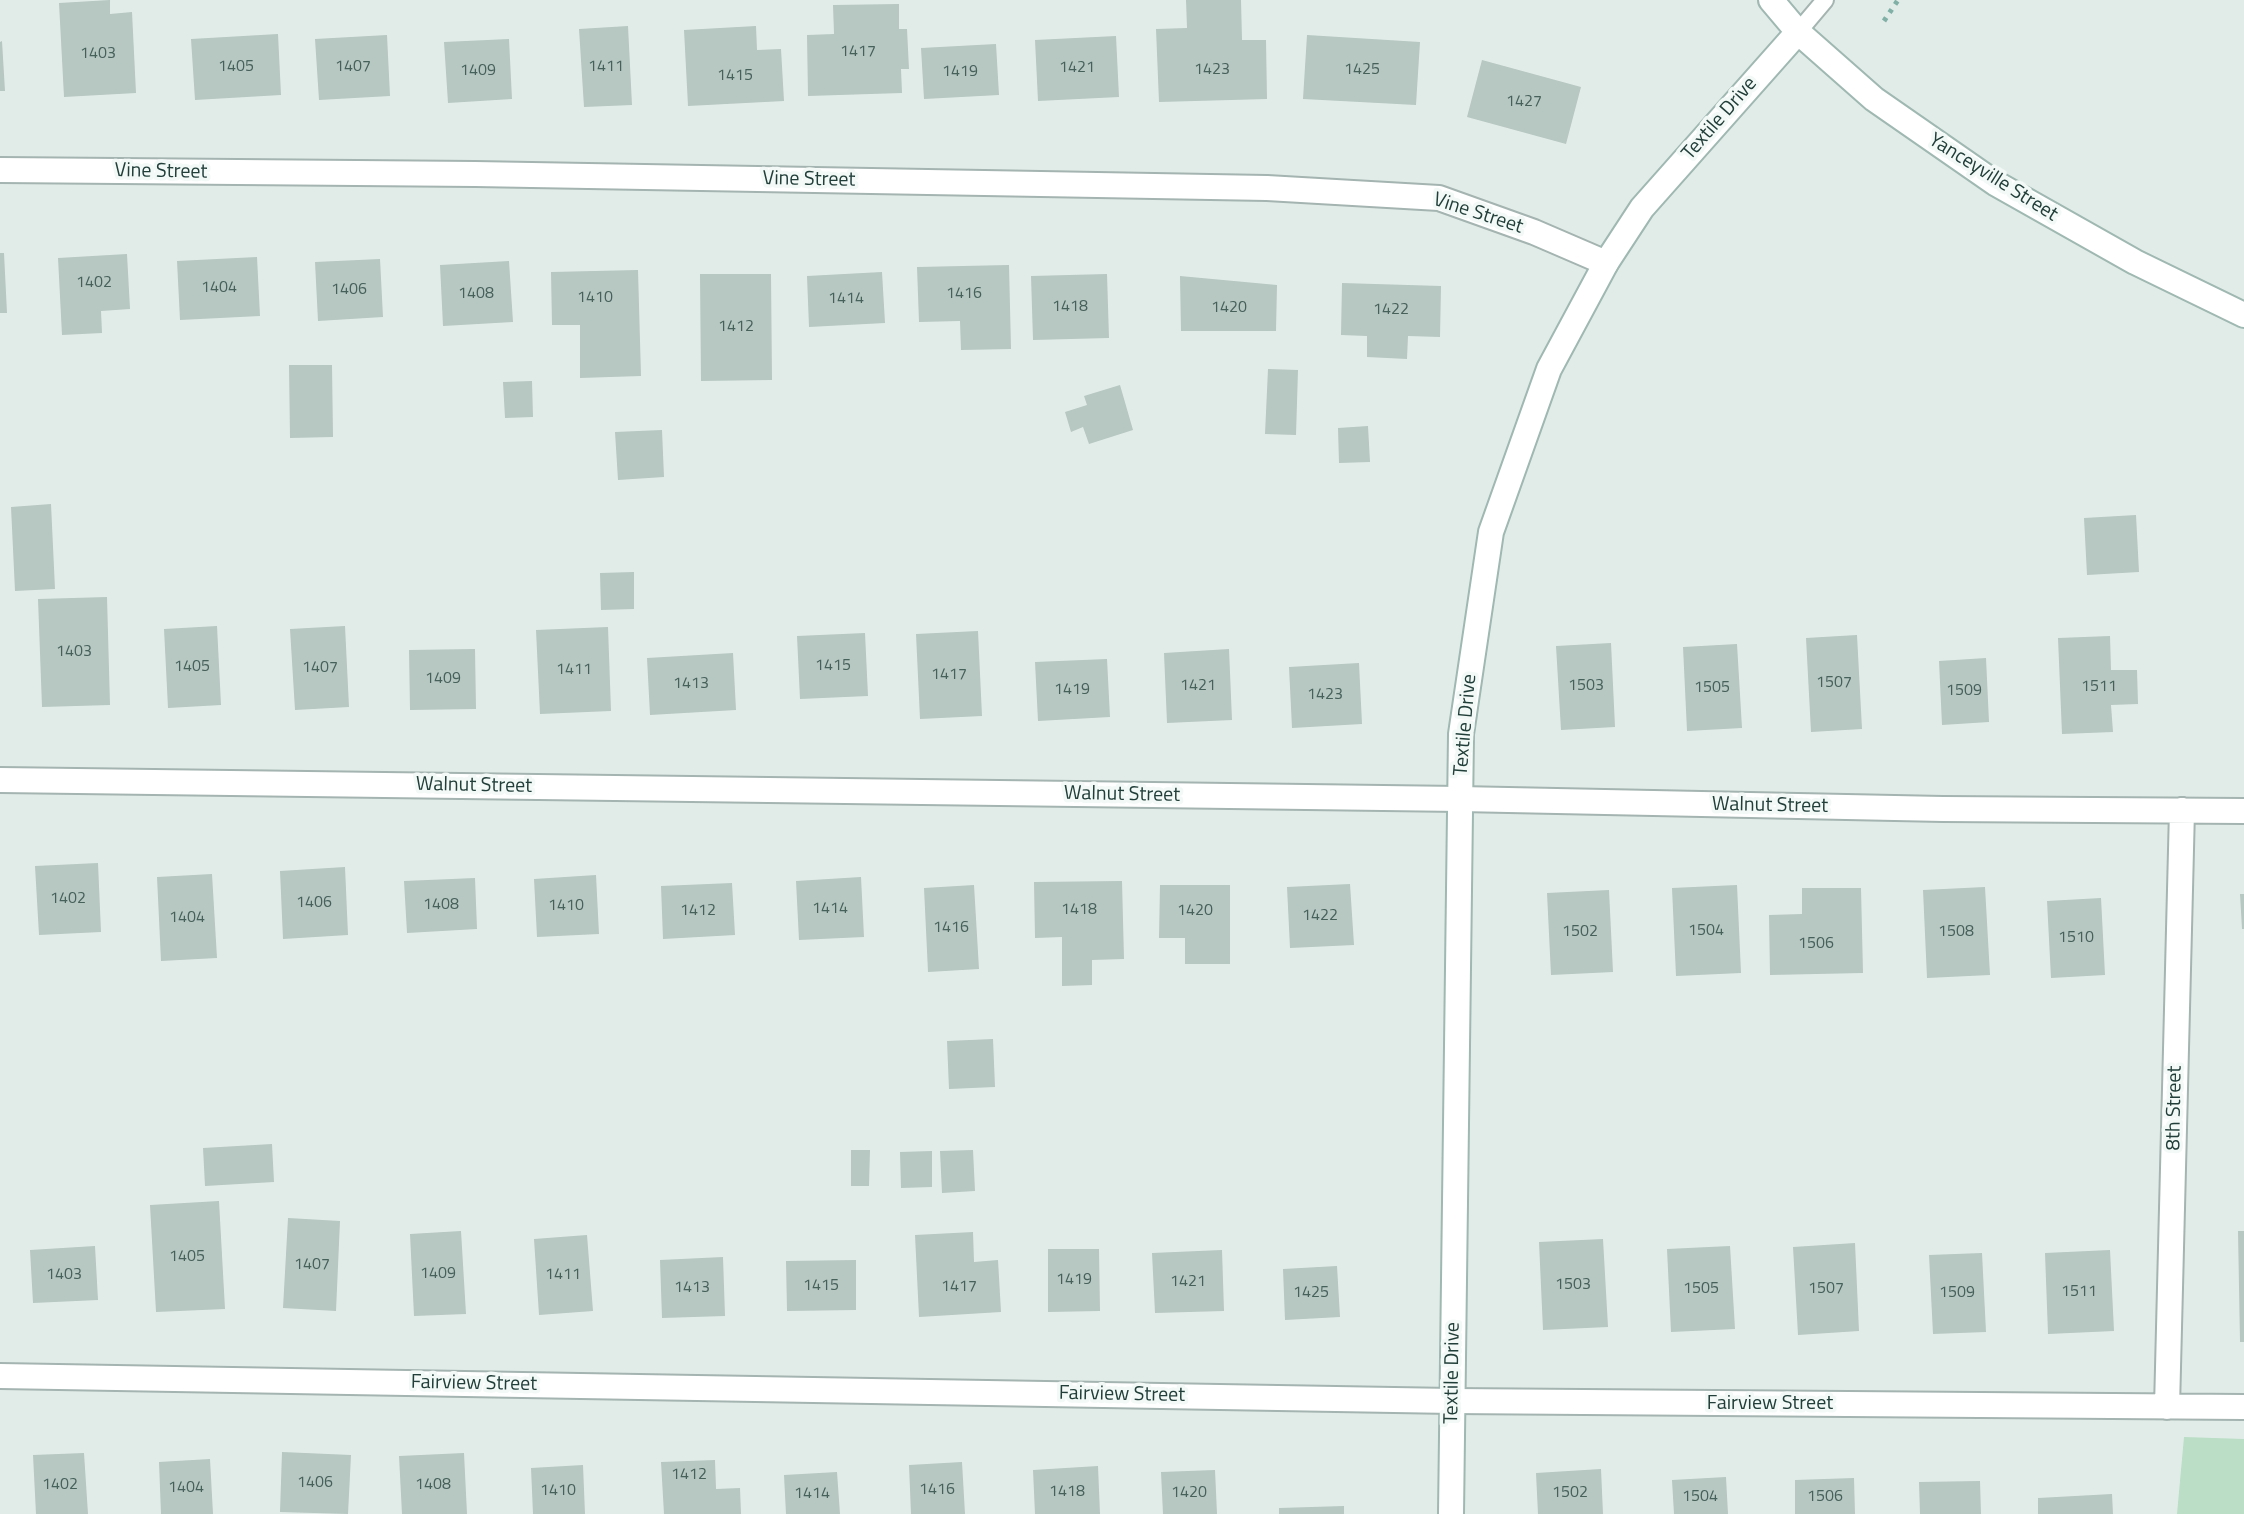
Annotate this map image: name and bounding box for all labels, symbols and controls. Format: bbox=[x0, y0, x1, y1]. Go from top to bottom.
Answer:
house number: 1417 bbox=[840, 42, 876, 62]
house number: 1403 bbox=[80, 44, 116, 64]
house number: 1405 bbox=[218, 57, 254, 77]
house number: 1407 bbox=[335, 57, 371, 77]
house number: 1411 bbox=[588, 57, 624, 77]
house number: 1421 bbox=[1059, 58, 1095, 78]
house number: 1423 bbox=[1194, 60, 1230, 80]
house number: 1425 bbox=[1344, 60, 1380, 80]
house number: 1409 bbox=[460, 61, 496, 81]
house number: 1419 bbox=[942, 62, 978, 82]
house number: 1415 bbox=[717, 66, 753, 86]
street label: Textile Drive bbox=[1677, 73, 1763, 165]
house number: 1427 bbox=[1506, 92, 1542, 112]
street label: Yanceyville Street bbox=[1924, 129, 2062, 227]
street label: Vine Street bbox=[114, 159, 208, 185]
street label: Vine Street bbox=[762, 167, 856, 193]
street label: Vine Street bbox=[1430, 188, 1526, 240]
house number: 1402 bbox=[76, 273, 112, 293]
house number: 1404 bbox=[201, 278, 237, 298]
house number: 1406 bbox=[331, 280, 367, 300]
house number: 1408 bbox=[458, 284, 494, 304]
house number: 1416 bbox=[946, 284, 982, 304]
house number: 1410 bbox=[577, 288, 613, 308]
house number: 1414 bbox=[828, 289, 864, 309]
house number: 1418 bbox=[1052, 297, 1088, 317]
house number: 1420 bbox=[1211, 298, 1247, 318]
house number: 1422 bbox=[1373, 300, 1409, 320]
house number: 1412 bbox=[718, 317, 754, 337]
house number: 1403 bbox=[56, 642, 92, 662]
house number: 1415 bbox=[815, 656, 851, 676]
house number: 1405 bbox=[174, 657, 210, 677]
house number: 1407 bbox=[302, 658, 338, 678]
house number: 1411 bbox=[556, 660, 592, 680]
house number: 1417 bbox=[931, 665, 967, 685]
house number: 1409 bbox=[425, 669, 461, 689]
street label: Textile Drive bbox=[1450, 673, 1482, 777]
house number: 1507 bbox=[1816, 673, 1852, 693]
house number: 1413 bbox=[673, 674, 709, 694]
house number: 1421 bbox=[1180, 676, 1216, 696]
house number: 1503 bbox=[1568, 676, 1604, 696]
house number: 1511 bbox=[2081, 677, 2117, 697]
house number: 1505 bbox=[1694, 678, 1730, 698]
house number: 1419 bbox=[1054, 680, 1090, 700]
house number: 1509 bbox=[1946, 681, 1982, 701]
house number: 1423 bbox=[1307, 685, 1343, 705]
street label: Walnut Street bbox=[416, 773, 532, 799]
street label: Walnut Street bbox=[1064, 782, 1180, 808]
street label: Walnut Street bbox=[1712, 793, 1828, 819]
house number: 1402 bbox=[50, 889, 86, 909]
house number: 1406 bbox=[296, 893, 332, 913]
house number: 1408 bbox=[423, 895, 459, 915]
house number: 1410 bbox=[548, 896, 584, 916]
house number: 1414 bbox=[812, 899, 848, 919]
house number: 1418 bbox=[1061, 900, 1097, 920]
house number: 1412 bbox=[680, 901, 716, 921]
house number: 1420 bbox=[1177, 901, 1213, 921]
house number: 1422 bbox=[1302, 906, 1338, 926]
house number: 1404 bbox=[169, 908, 205, 928]
house number: 1416 bbox=[933, 918, 969, 938]
house number: 1504 bbox=[1688, 921, 1724, 941]
house number: 1502 bbox=[1562, 922, 1598, 942]
house number: 1508 bbox=[1938, 922, 1974, 942]
house number: 1510 bbox=[2058, 928, 2094, 948]
house number: 1506 bbox=[1798, 934, 1834, 954]
street label: 8th Street bbox=[2162, 1065, 2188, 1151]
house number: 1405 bbox=[169, 1247, 205, 1267]
house number: 1407 bbox=[294, 1255, 330, 1275]
house number: 1409 bbox=[420, 1264, 456, 1284]
house number: 1403 bbox=[46, 1265, 82, 1285]
house number: 1411 bbox=[545, 1265, 581, 1285]
house number: 1419 bbox=[1056, 1270, 1092, 1290]
house number: 1421 bbox=[1170, 1272, 1206, 1292]
house number: 1503 bbox=[1555, 1275, 1591, 1295]
house number: 1415 bbox=[803, 1276, 839, 1296]
house number: 1417 bbox=[941, 1277, 977, 1297]
house number: 1413 bbox=[674, 1278, 710, 1298]
house number: 1505 bbox=[1683, 1279, 1719, 1299]
house number: 1507 bbox=[1808, 1279, 1844, 1299]
house number: 1511 bbox=[2061, 1282, 2097, 1302]
house number: 1425 bbox=[1293, 1283, 1329, 1303]
house number: 1509 bbox=[1939, 1283, 1975, 1303]
street label: Textile Drive bbox=[1440, 1322, 1466, 1424]
street label: Fairview Street bbox=[411, 1371, 537, 1397]
street label: Fairview Street bbox=[1059, 1382, 1185, 1408]
street label: Fairview Street bbox=[1707, 1392, 1833, 1416]
house number: 1412 bbox=[671, 1465, 707, 1485]
house number: 1406 bbox=[297, 1473, 333, 1493]
house number: 1402 bbox=[42, 1475, 78, 1495]
house number: 1408 bbox=[415, 1475, 451, 1495]
house number: 1404 bbox=[168, 1478, 204, 1498]
house number: 1416 bbox=[919, 1480, 955, 1500]
house number: 1410 bbox=[540, 1481, 576, 1501]
house number: 1418 bbox=[1049, 1482, 1085, 1502]
house number: 1420 bbox=[1171, 1483, 1207, 1503]
house number: 1502 bbox=[1552, 1483, 1588, 1503]
house number: 1414 bbox=[794, 1484, 830, 1504]
house number: 1504 bbox=[1682, 1487, 1718, 1507]
house number: 1506 bbox=[1807, 1487, 1843, 1507]

